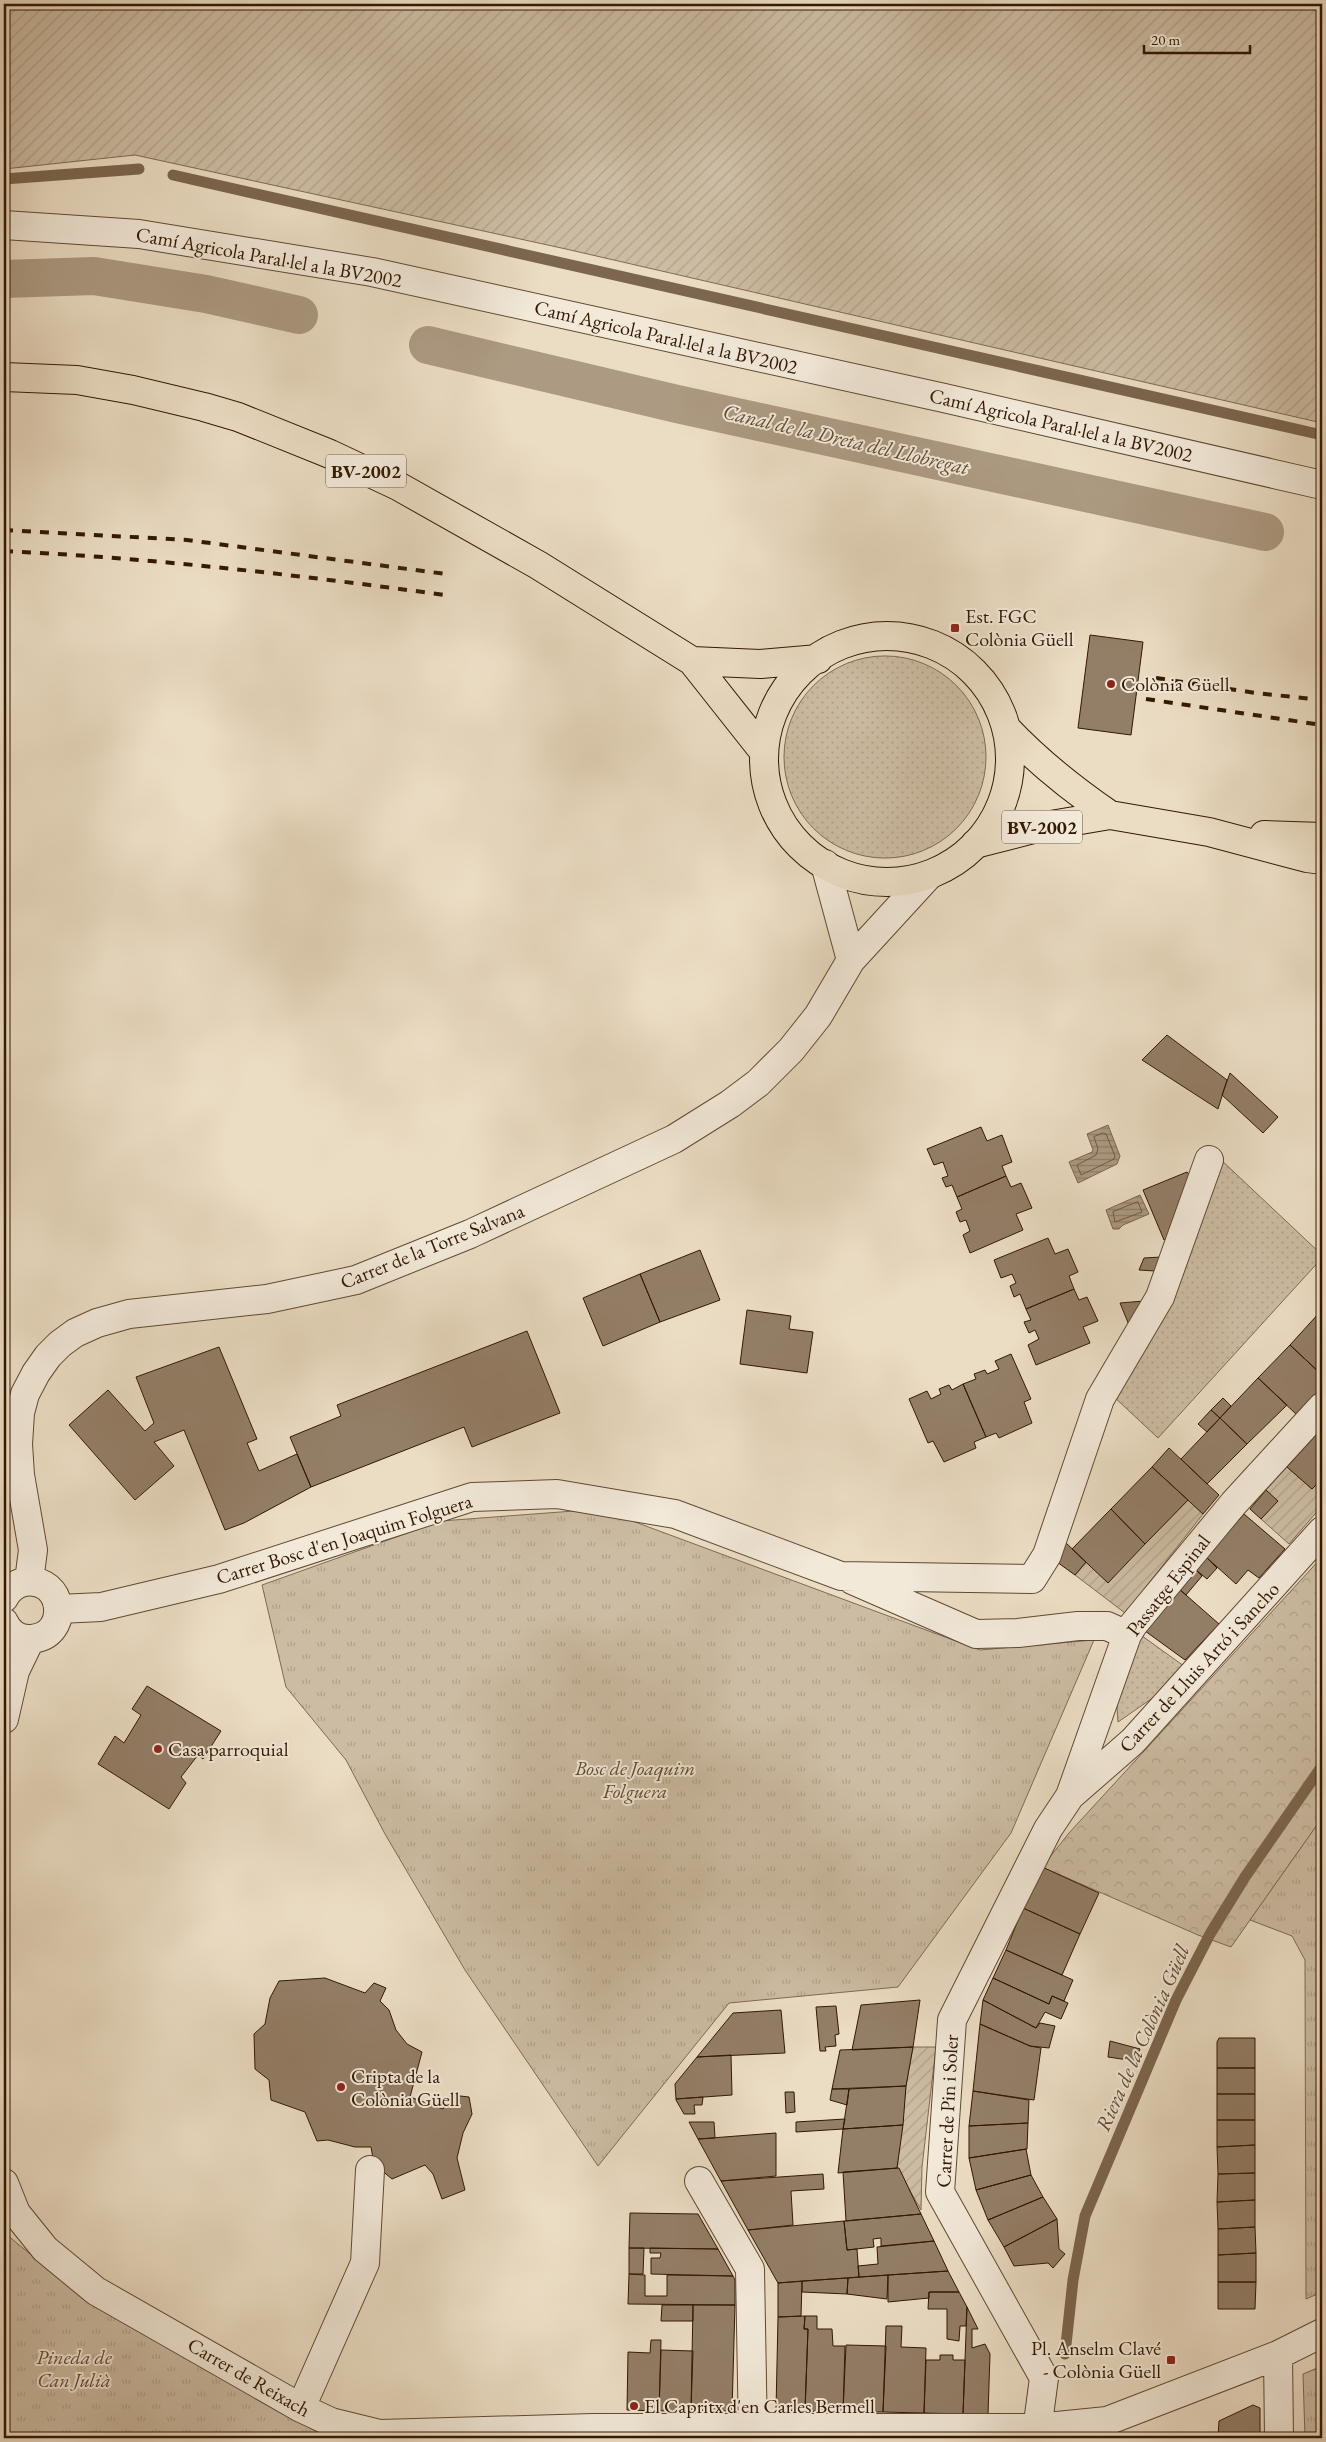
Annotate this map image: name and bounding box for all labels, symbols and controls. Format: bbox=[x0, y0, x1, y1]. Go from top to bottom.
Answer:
scale bar bbox=[1144, 22, 1250, 54]
text: 20 m bbox=[1151, 30, 1180, 49]
street label: Camí Agricola Paral·lel a la BV2002 bbox=[134, 221, 404, 293]
street label: Camí Agricola Paral·lel a la BV2002 bbox=[532, 294, 801, 380]
street label: Camí Agricola Paral·lel a la BV2002 bbox=[927, 382, 1196, 468]
water label: Canal de la Dreta del Llobregat bbox=[721, 398, 972, 481]
road number: BV-2002 bbox=[326, 454, 406, 488]
place label: Est. FGC Colònia Güell bbox=[965, 603, 1074, 652]
marker: Est. FGC Colònia Güell bbox=[949, 622, 961, 634]
place label: Colònia Güell bbox=[1121, 671, 1230, 697]
marker: Colònia Güell bbox=[1105, 678, 1117, 690]
road number: BV-2002 bbox=[1002, 810, 1082, 844]
street label: Carrer de la Torre Salvana bbox=[336, 1197, 528, 1295]
street label: Carrer Bosc d'en Joaquim Folguera bbox=[213, 1488, 475, 1590]
street label: Passatge Espinal bbox=[1120, 1529, 1216, 1641]
street label: Carrer de Lluis Artó i Sancho bbox=[1113, 1576, 1285, 1758]
place label: Casa parroquial bbox=[168, 1736, 289, 1762]
marker: Casa parroquial bbox=[152, 1743, 164, 1755]
park label: Bosc de Joaquim Folguera bbox=[574, 1755, 695, 1804]
water label: Riera de la Colònia Güell bbox=[1089, 1940, 1196, 2135]
street label: Carrer de Pin i Soler bbox=[930, 2033, 964, 2188]
place label: Cripta de la Colònia Güell bbox=[351, 2063, 460, 2112]
marker: Cripta de la Colònia Güell bbox=[335, 2081, 347, 2093]
street label: Carrer de Reixach bbox=[183, 2331, 315, 2423]
place label: Pl. Anselm Clavé - Colònia Güell bbox=[1031, 2335, 1161, 2384]
park label: Pineda de Can Julià bbox=[36, 2344, 112, 2393]
marker: Pl. Anselm Clavé - Colònia Güell bbox=[1165, 2354, 1177, 2366]
place label: El Capritx d'en Carles Bermell bbox=[644, 2393, 875, 2419]
marker: El Capritx d'en Carles Bermell bbox=[628, 2400, 640, 2412]

